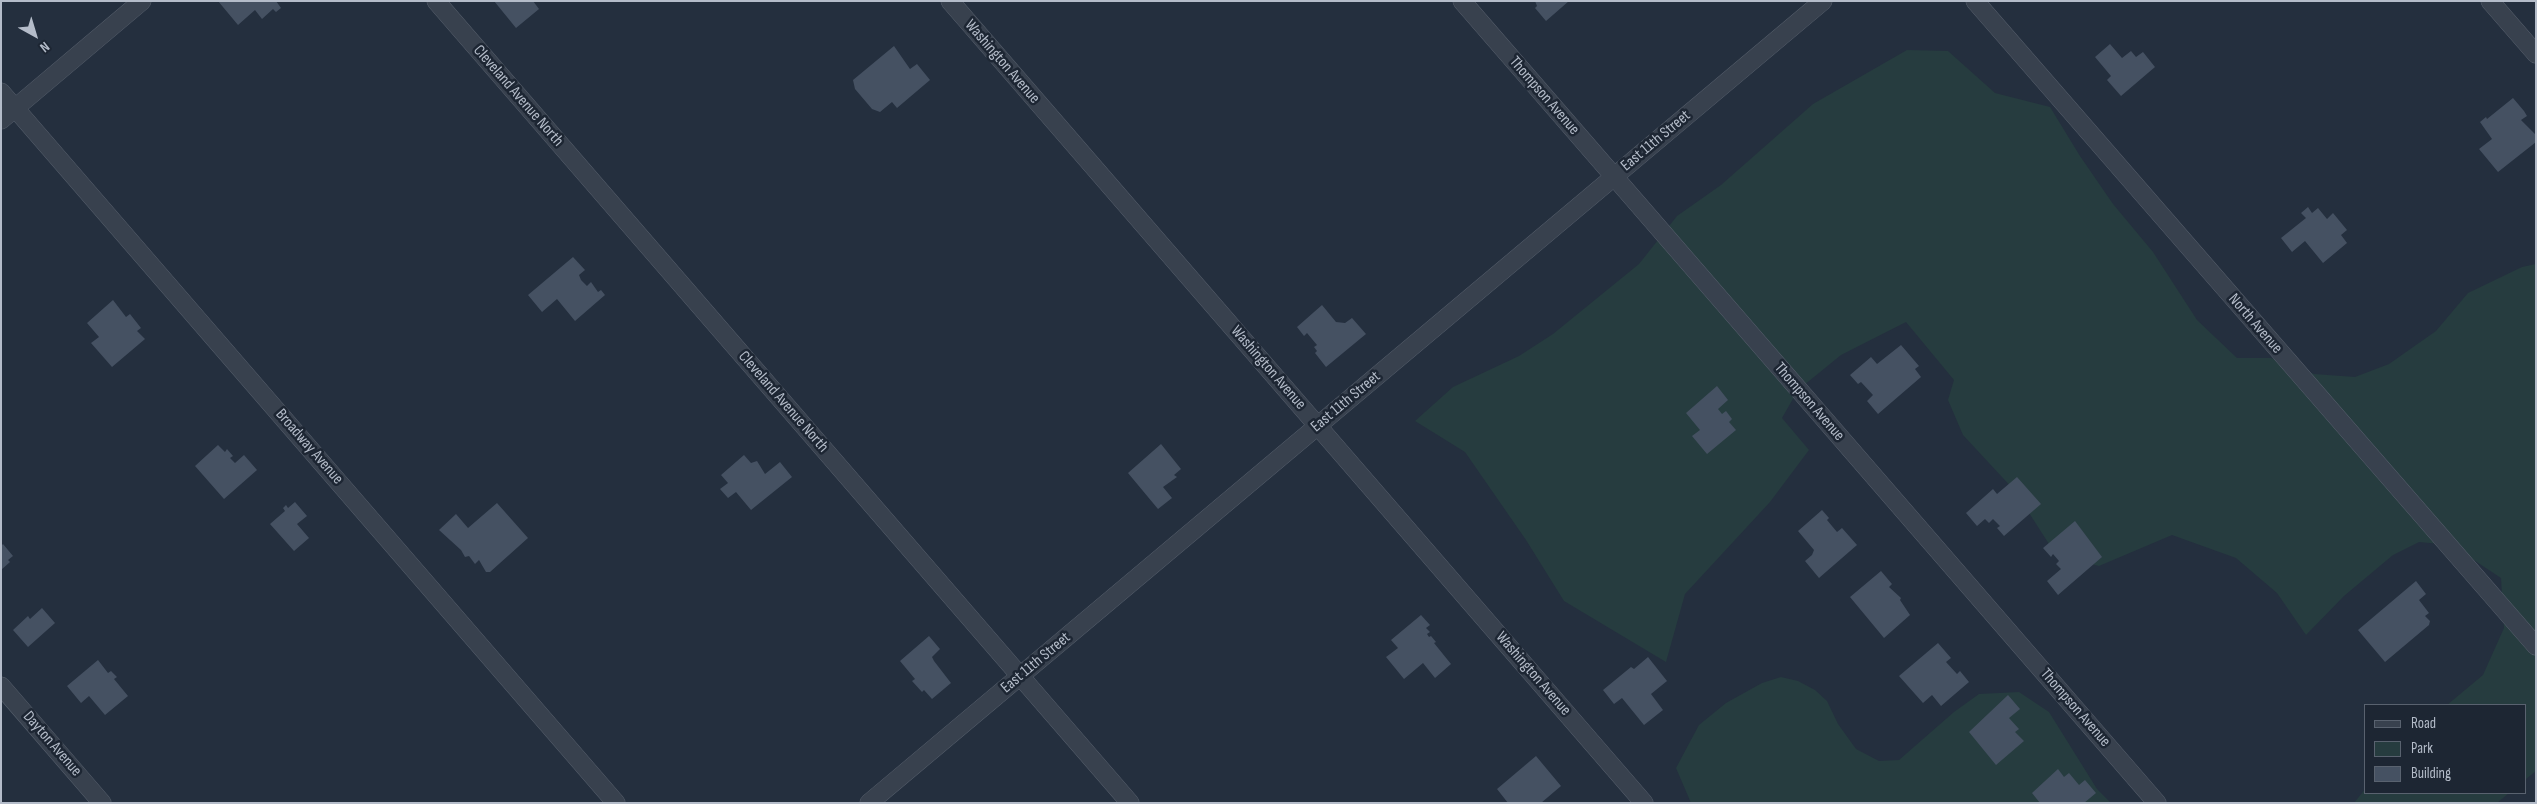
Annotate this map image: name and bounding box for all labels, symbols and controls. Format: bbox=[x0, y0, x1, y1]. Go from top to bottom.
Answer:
north arrow bbox=[10, 10, 60, 60]
street label: Washington Avenue bbox=[960, 16, 1044, 108]
text: N bbox=[37, 38, 53, 56]
street label: Cleveland Avenue North bbox=[469, 42, 567, 150]
street label: Thompson Avenue bbox=[1505, 53, 1583, 139]
street label: East 11th Street bbox=[1617, 106, 1695, 176]
street label: North Avenue bbox=[2224, 290, 2286, 358]
street label: Washington Avenue bbox=[1226, 322, 1310, 414]
street label: Cleveland Avenue North bbox=[734, 348, 832, 456]
street label: Thompson Avenue bbox=[1770, 359, 1848, 445]
street label: East 11th Street bbox=[1307, 367, 1385, 437]
street label: Broadway Avenue bbox=[271, 405, 347, 489]
street label: East 11th Street bbox=[997, 628, 1075, 698]
street label: Washington Avenue bbox=[1491, 628, 1575, 720]
street label: Thompson Avenue bbox=[2036, 665, 2114, 751]
legend bbox=[2364, 704, 2527, 794]
street label: Dayton Avenue bbox=[19, 708, 85, 780]
text: Road bbox=[2411, 714, 2436, 733]
text: Park bbox=[2411, 739, 2433, 758]
text: Building bbox=[2411, 764, 2451, 783]

